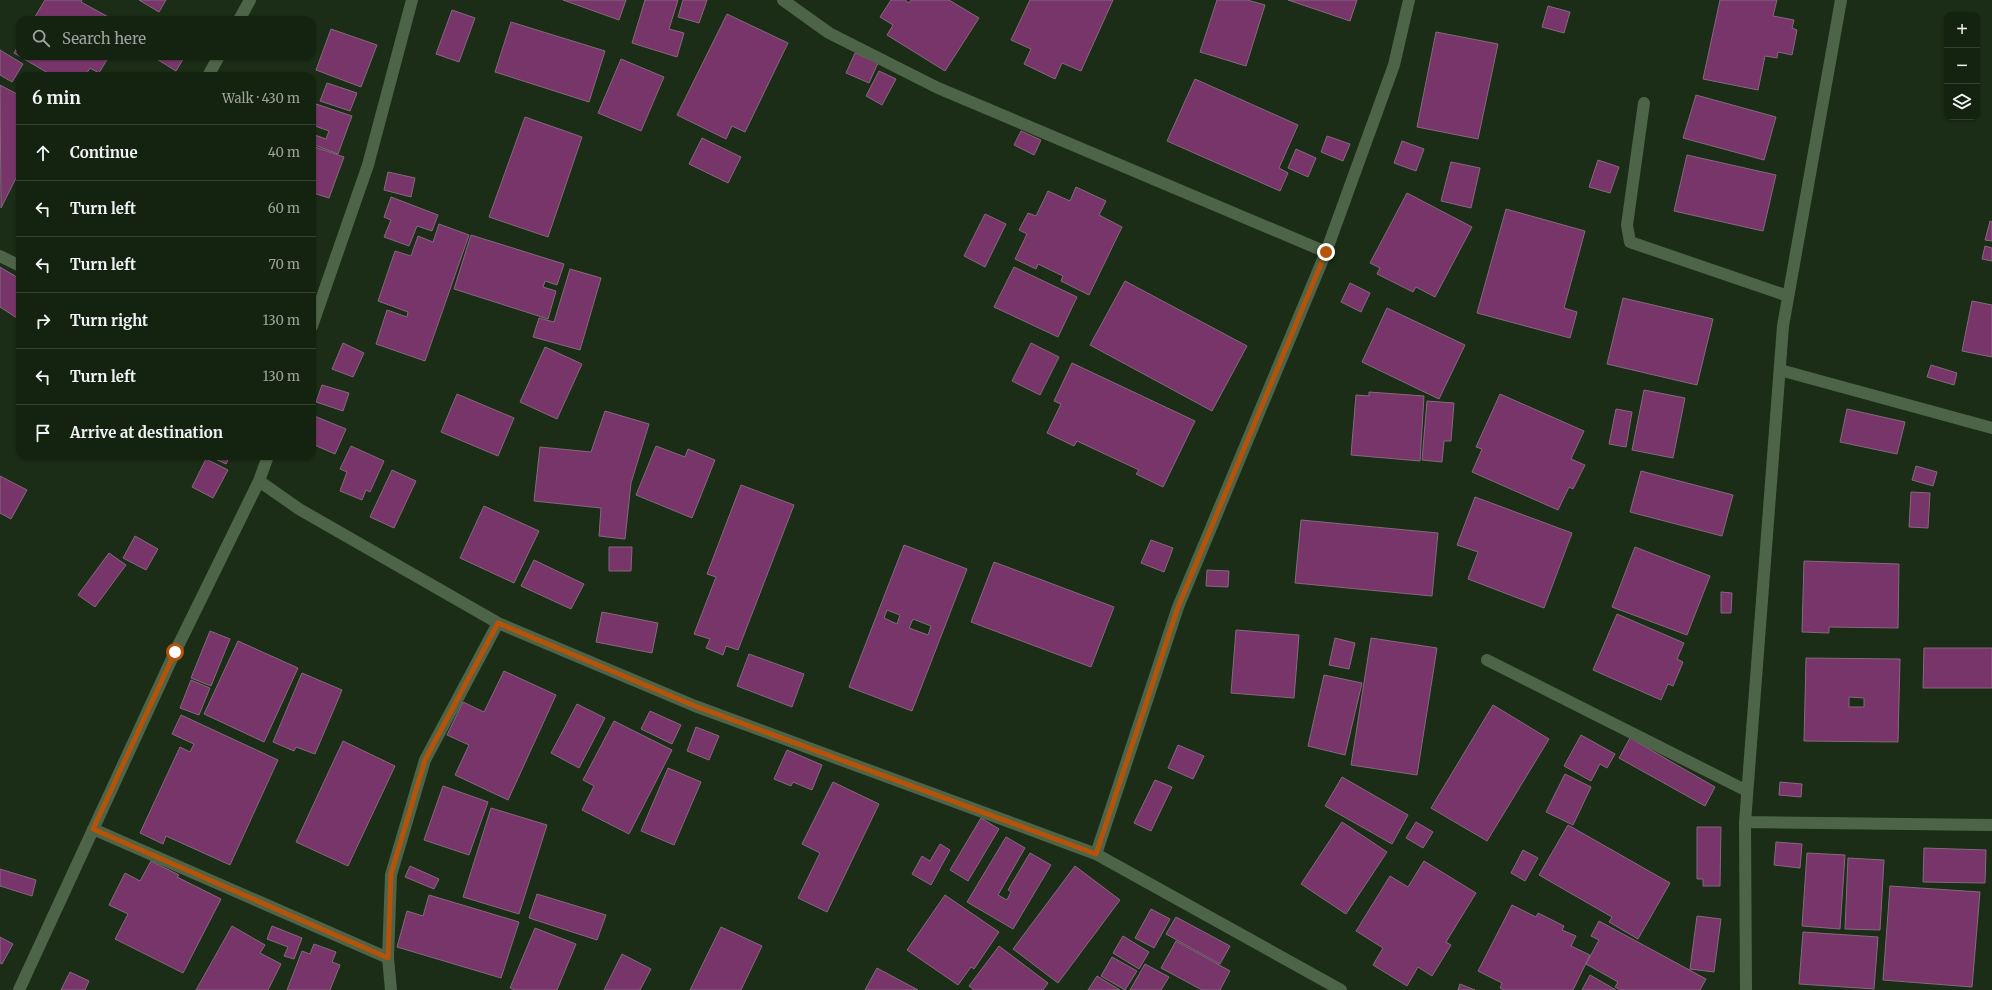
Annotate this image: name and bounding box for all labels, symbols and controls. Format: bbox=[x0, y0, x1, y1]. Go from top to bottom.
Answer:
map controls bbox=[1944, 12, 1980, 120]
button: + bbox=[1944, 12, 1980, 48]
search box bbox=[16, 16, 316, 60]
icon: search bbox=[30, 27, 52, 49]
text: Search here bbox=[62, 29, 146, 48]
button: − bbox=[1944, 48, 1980, 84]
button: layers bbox=[1944, 84, 1980, 120]
text: 6 min bbox=[32, 87, 81, 109]
text: Walk · 430 m bbox=[222, 90, 300, 107]
icon: ahead bbox=[32, 142, 54, 164]
text: Continue bbox=[70, 143, 138, 162]
text: 40 m bbox=[268, 144, 300, 161]
icon: left bbox=[32, 198, 54, 220]
text: Turn left bbox=[70, 199, 136, 218]
text: 60 m bbox=[268, 200, 300, 217]
route end bbox=[1317, 243, 1335, 261]
icon: left bbox=[32, 254, 54, 276]
text: Turn left bbox=[70, 255, 136, 274]
text: 70 m bbox=[269, 256, 300, 273]
icon: right bbox=[32, 310, 54, 332]
text: Turn right bbox=[70, 311, 148, 330]
text: 130 m bbox=[263, 312, 300, 329]
icon: left bbox=[32, 366, 54, 388]
text: Turn left bbox=[70, 367, 136, 386]
text: 130 m bbox=[263, 368, 300, 385]
icon: arrive bbox=[32, 422, 54, 444]
text: Arrive at destination bbox=[70, 423, 223, 442]
route start bbox=[166, 643, 184, 661]

